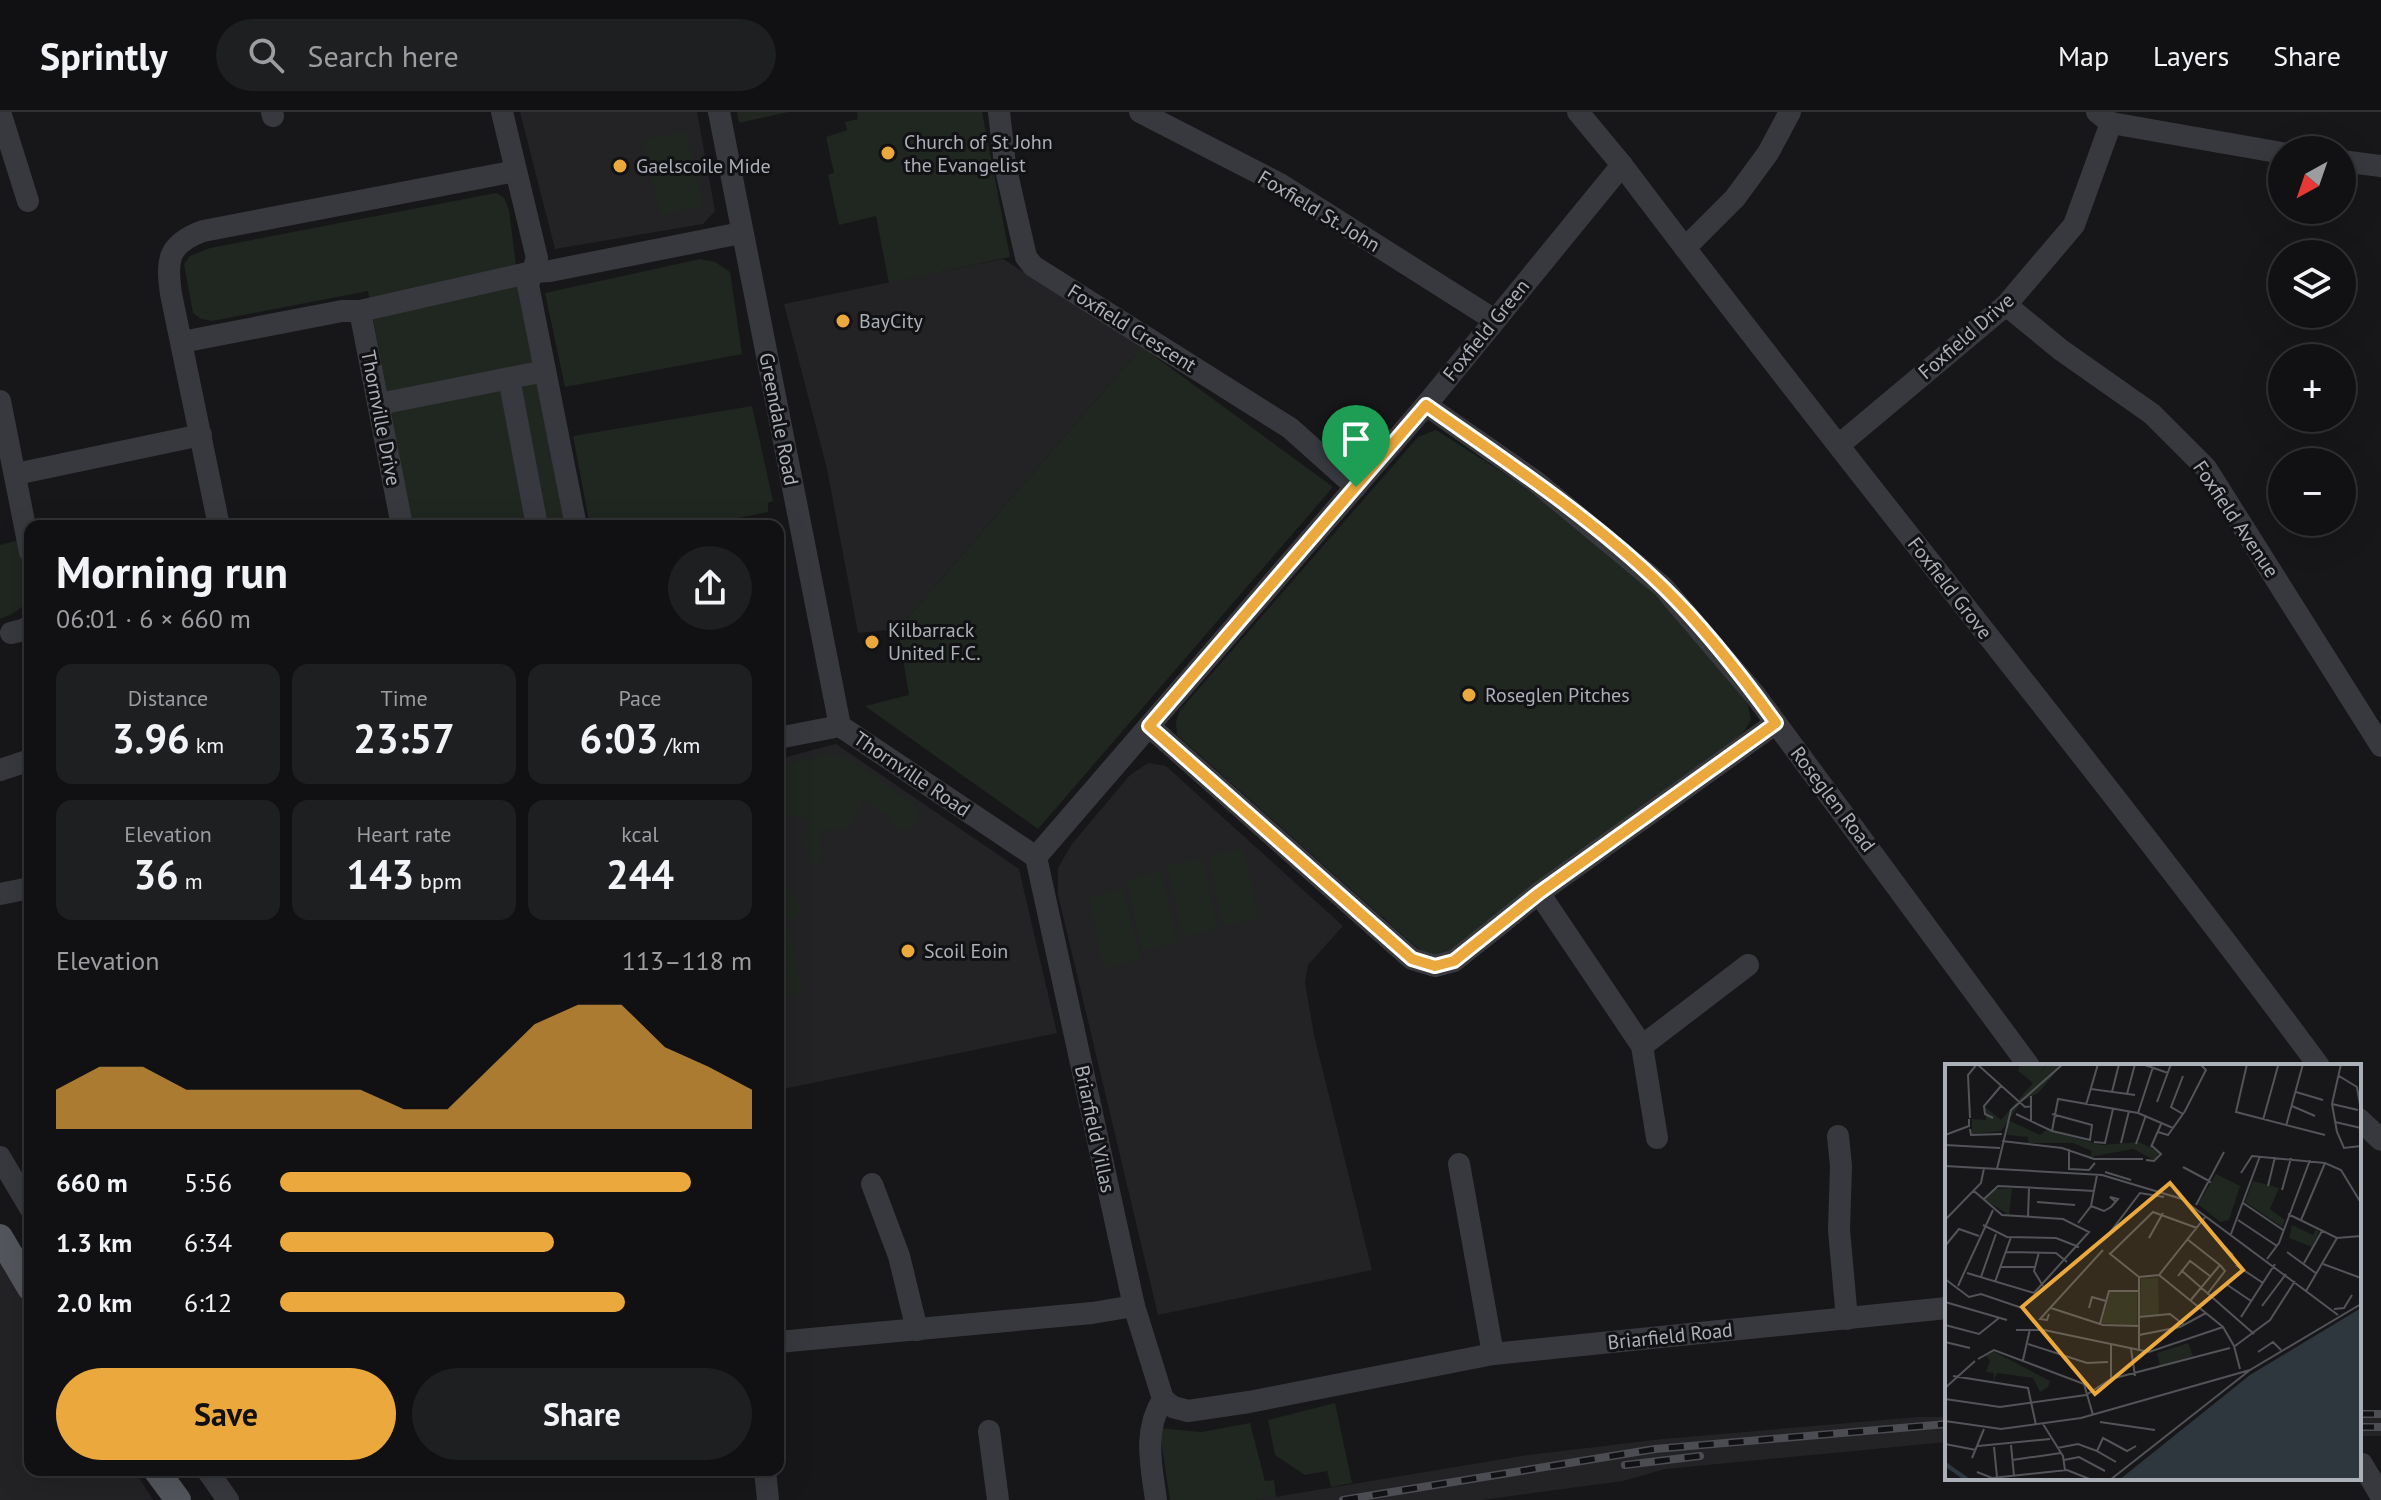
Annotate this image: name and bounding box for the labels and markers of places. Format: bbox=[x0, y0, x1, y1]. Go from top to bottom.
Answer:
place label: Church of St John the Evangelist bbox=[904, 129, 1053, 178]
marker: Church of St John the Evangelist bbox=[879, 144, 897, 162]
place label: Gaelscoile Mide bbox=[636, 153, 771, 179]
marker: Gaelscoile Mide bbox=[611, 157, 629, 175]
place label: BayCity bbox=[859, 308, 923, 334]
marker: BayCity bbox=[834, 312, 852, 330]
pin bbox=[1322, 405, 1390, 487]
place label: Kilbarrack United F.C. bbox=[888, 617, 980, 666]
marker: Kilbarrack United F.C. bbox=[863, 633, 881, 651]
place label: Roseglen Pitches bbox=[1485, 682, 1630, 708]
marker: Roseglen Pitches bbox=[1460, 686, 1478, 704]
place label: Scoil Eoin bbox=[924, 938, 1008, 964]
marker: Scoil Eoin bbox=[899, 942, 917, 960]

